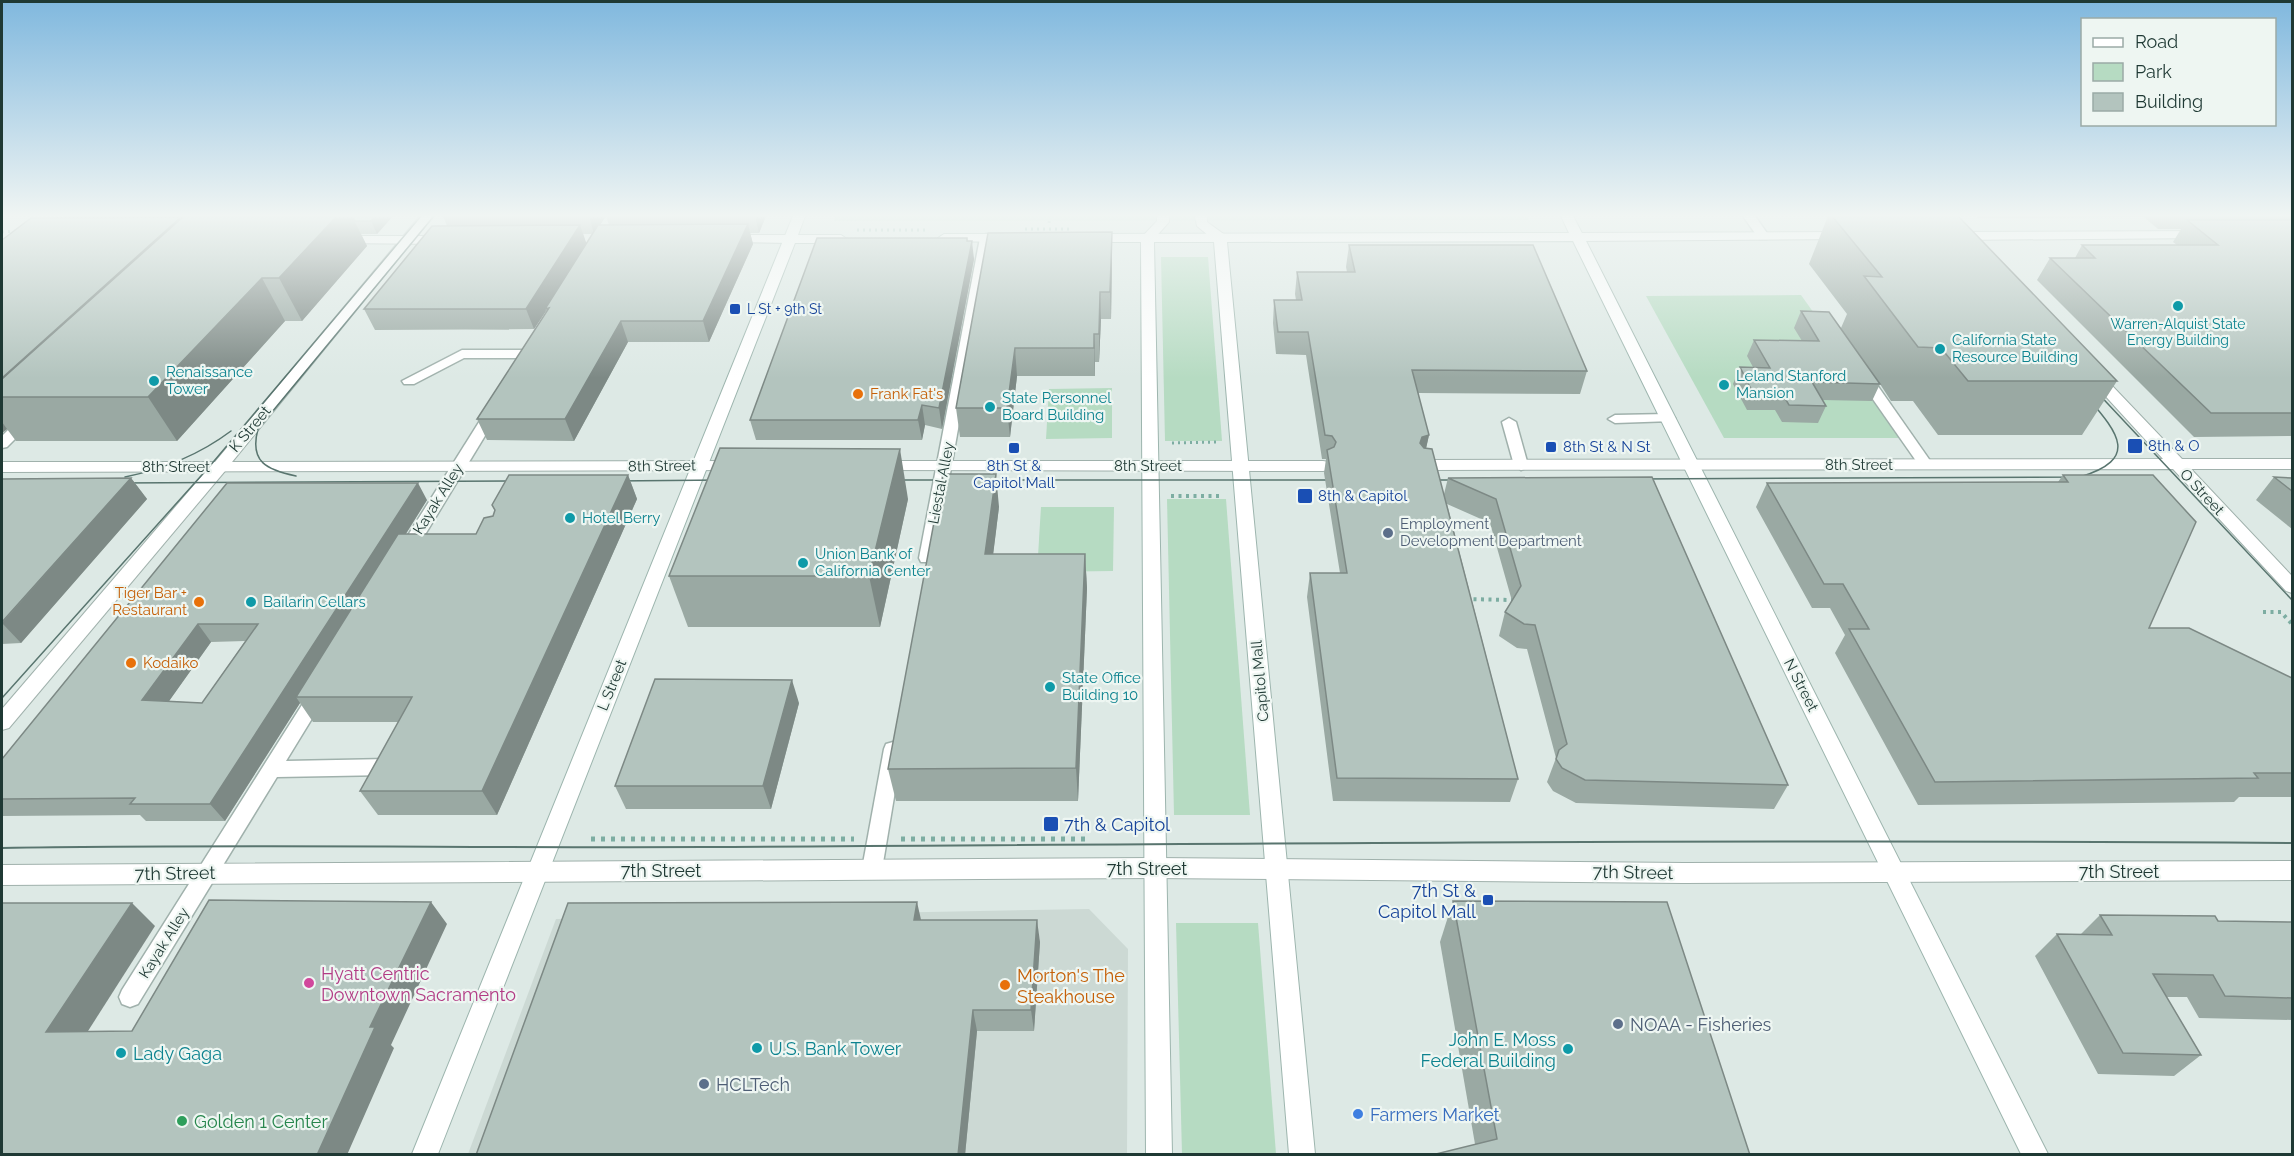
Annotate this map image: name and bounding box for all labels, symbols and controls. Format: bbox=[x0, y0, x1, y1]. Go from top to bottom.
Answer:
legend bbox=[2081, 18, 2276, 126]
text: Road bbox=[2135, 31, 2178, 52]
text: Park bbox=[2135, 61, 2172, 82]
text: Building bbox=[2135, 91, 2203, 112]
marker: Warren-Alquist State Energy Building bbox=[2171, 299, 2185, 313]
place label: L St + 9th St bbox=[747, 301, 822, 317]
marker: L St + 9th St bbox=[728, 302, 742, 316]
place label: Warren-Alquist State Energy Building bbox=[2110, 316, 2246, 348]
place label: California State Resource Building bbox=[1952, 331, 2078, 366]
marker: California State Resource Building bbox=[1933, 342, 1947, 356]
place label: Renaissance Tower bbox=[166, 363, 253, 398]
place label: Leland Stanford Mansion bbox=[1736, 367, 1846, 402]
marker: Renaissance Tower bbox=[147, 374, 161, 388]
marker: Leland Stanford Mansion bbox=[1717, 378, 1731, 392]
place label: Frank Fat's bbox=[870, 385, 943, 403]
marker: Frank Fat's bbox=[851, 387, 865, 401]
place label: State Personnel Board Building bbox=[1002, 389, 1112, 424]
marker: State Personnel Board Building bbox=[983, 400, 997, 414]
street label: K Street bbox=[225, 402, 275, 456]
marker: 8th & O bbox=[2126, 437, 2144, 455]
place label: 8th & O bbox=[2148, 437, 2200, 455]
place label: 8th St & N St bbox=[1563, 438, 1651, 456]
street label: Liestal Alley bbox=[924, 440, 958, 526]
marker: 8th St & N St bbox=[1544, 440, 1558, 454]
marker: 8th St & Capitol Mall bbox=[1007, 441, 1021, 455]
street label: 8th Street bbox=[628, 456, 696, 476]
street label: 8th Street bbox=[1825, 456, 1893, 474]
place label: 8th St & Capitol Mall bbox=[973, 457, 1056, 492]
street label: 8th Street bbox=[1114, 457, 1182, 475]
street label: 8th Street bbox=[142, 458, 210, 476]
street label: Kayak Alley bbox=[409, 460, 467, 538]
street label: O Street bbox=[2176, 465, 2228, 519]
marker: 8th & Capitol bbox=[1296, 487, 1314, 505]
place label: 8th & Capitol bbox=[1318, 487, 1408, 505]
place label: Hotel Berry bbox=[582, 509, 660, 527]
marker: Hotel Berry bbox=[563, 511, 577, 525]
place label: Employment Development Department bbox=[1400, 515, 1582, 550]
marker: Employment Development Department bbox=[1381, 526, 1395, 540]
place label: Union Bank of California Center bbox=[815, 545, 931, 580]
marker: Union Bank of California Center bbox=[796, 556, 810, 570]
place label: Tiger Bar + Restaurant bbox=[112, 584, 187, 619]
place label: Bailarin Cellars bbox=[263, 593, 366, 611]
marker: Tiger Bar + Restaurant bbox=[192, 595, 206, 609]
marker: Bailarin Cellars bbox=[244, 595, 258, 609]
street label: Capitol Mall bbox=[1247, 639, 1273, 722]
place label: Kodaiko bbox=[143, 654, 198, 672]
marker: Kodaiko bbox=[124, 656, 138, 670]
street label: N Street bbox=[1780, 656, 1822, 714]
street label: L Street bbox=[594, 657, 630, 713]
place label: State Office Building 10 bbox=[1062, 669, 1141, 704]
marker: State Office Building 10 bbox=[1043, 680, 1057, 694]
place label: 7th & Capitol bbox=[1064, 814, 1170, 835]
marker: 7th & Capitol bbox=[1042, 815, 1060, 833]
street label: 7th Street bbox=[1107, 858, 1187, 879]
street label: 7th Street bbox=[621, 860, 701, 881]
street label: 7th Street bbox=[1592, 861, 1674, 883]
street label: 7th Street bbox=[2079, 861, 2159, 882]
street label: 7th Street bbox=[134, 862, 216, 884]
place label: 7th St & Capitol Mall bbox=[1378, 880, 1476, 922]
marker: 7th St & Capitol Mall bbox=[1481, 893, 1495, 907]
street label: Kayak Alley bbox=[135, 904, 193, 982]
place label: Hyatt Centric Downtown Sacramento bbox=[321, 963, 516, 1005]
place label: Morton's The Steakhouse bbox=[1017, 965, 1125, 1007]
marker: Hyatt Centric Downtown Sacramento bbox=[302, 976, 316, 990]
marker: Morton's The Steakhouse bbox=[998, 978, 1012, 992]
place label: NOAA - Fisheries bbox=[1630, 1014, 1772, 1035]
marker: NOAA - Fisheries bbox=[1611, 1017, 1625, 1031]
place label: John E. Moss Federal Building bbox=[1420, 1029, 1556, 1071]
place label: U.S. Bank Tower bbox=[769, 1038, 902, 1059]
marker: U.S. Bank Tower bbox=[750, 1041, 764, 1055]
marker: John E. Moss Federal Building bbox=[1561, 1042, 1575, 1056]
place label: Lady Gaga bbox=[133, 1043, 222, 1064]
marker: Lady Gaga bbox=[114, 1046, 128, 1060]
place label: HCLTech bbox=[716, 1074, 790, 1095]
marker: HCLTech bbox=[697, 1077, 711, 1091]
place label: Farmers Market bbox=[1370, 1104, 1500, 1125]
marker: Farmers Market bbox=[1351, 1107, 1365, 1121]
place label: Golden 1 Center bbox=[194, 1111, 328, 1132]
marker: Golden 1 Center bbox=[175, 1114, 189, 1128]

